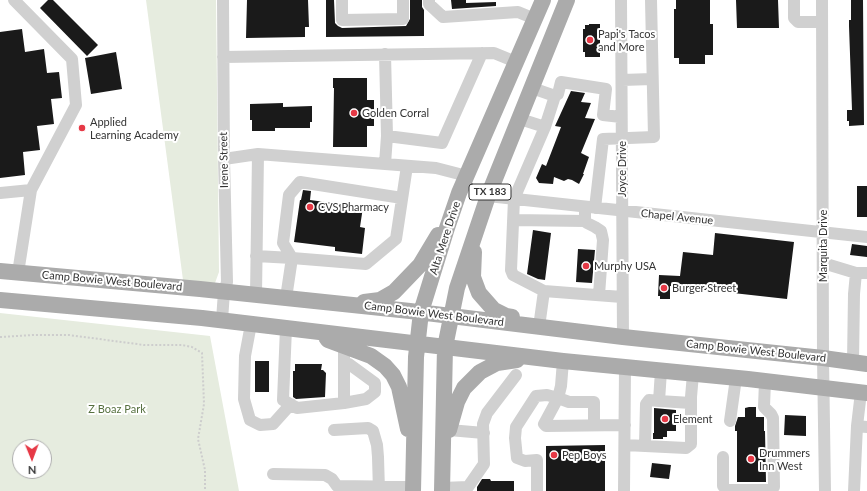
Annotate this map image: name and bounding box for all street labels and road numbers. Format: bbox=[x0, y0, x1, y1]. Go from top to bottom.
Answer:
street label: Irene Street bbox=[217, 132, 231, 188]
street label: Joyce Drive bbox=[615, 141, 629, 197]
road number: TX 183 bbox=[469, 184, 511, 200]
street label: Alta Mere Drive bbox=[427, 199, 463, 277]
street label: Chapel Avenue bbox=[640, 207, 714, 227]
street label: Marquita Drive bbox=[816, 210, 830, 282]
street label: Camp Bowie West Boulevard bbox=[41, 268, 183, 294]
street label: Camp Bowie West Boulevard bbox=[363, 299, 505, 329]
street label: Camp Bowie West Boulevard bbox=[685, 337, 827, 365]

